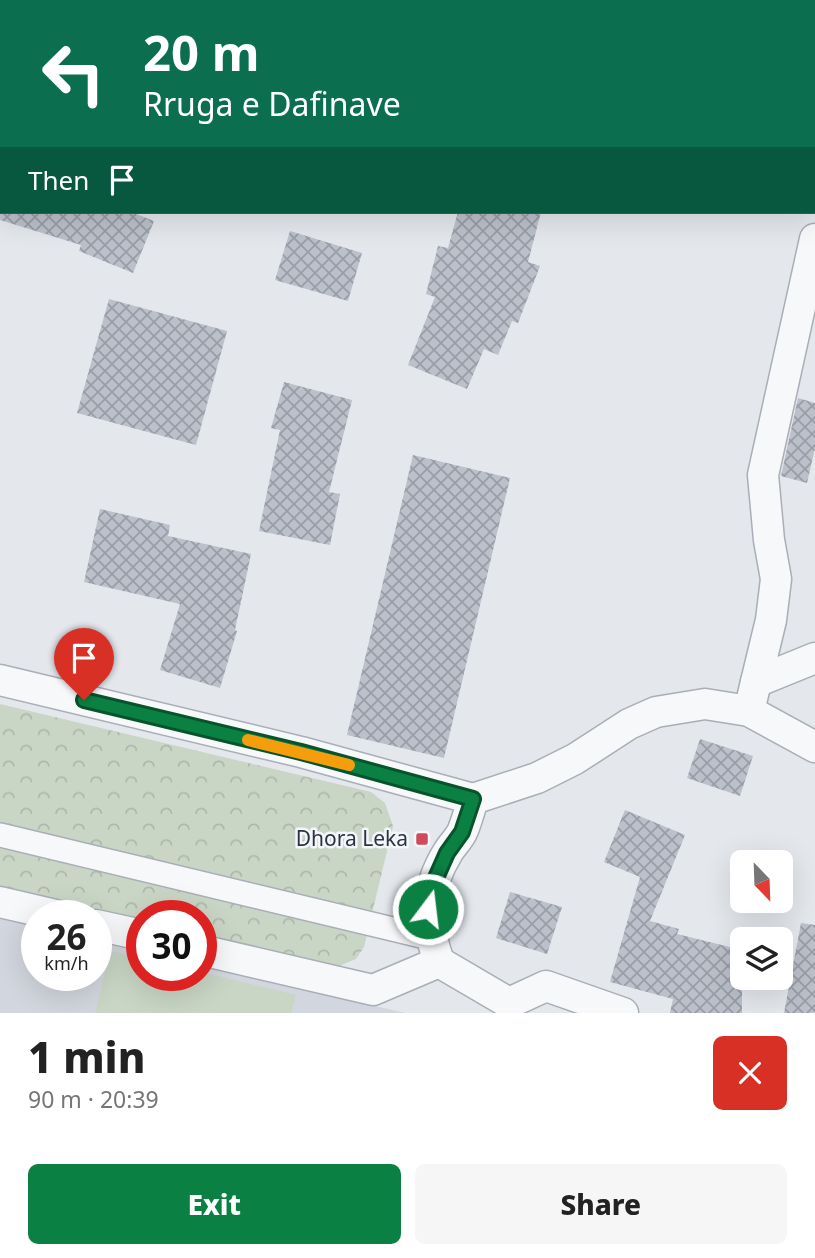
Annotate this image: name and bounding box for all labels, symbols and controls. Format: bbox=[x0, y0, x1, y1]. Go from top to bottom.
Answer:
text: 20 m bbox=[143, 19, 260, 85]
icon: left bbox=[28, 28, 119, 119]
text: Rruga e Dafinave bbox=[143, 82, 401, 125]
icon: arrive bbox=[103, 161, 141, 199]
text: Then bbox=[28, 162, 89, 198]
pin bbox=[54, 628, 114, 700]
icon: arrive bbox=[65, 639, 103, 677]
place label: Dhora Leka bbox=[296, 824, 408, 852]
marker: Dhora Leka bbox=[414, 831, 430, 847]
north arrow bbox=[730, 850, 793, 914]
map controls bbox=[730, 850, 793, 990]
position arrow bbox=[391, 872, 465, 946]
speed limit sign: 30 bbox=[126, 900, 217, 991]
text: 26 bbox=[46, 913, 87, 960]
button: layers bbox=[730, 927, 793, 990]
text: km/h bbox=[44, 951, 89, 975]
text: 1 min bbox=[28, 1028, 145, 1085]
button: close bbox=[713, 1036, 787, 1110]
text: 90 m · 20:39 bbox=[28, 1083, 159, 1115]
button: Exit bbox=[28, 1164, 401, 1244]
button: Share bbox=[415, 1164, 787, 1244]

